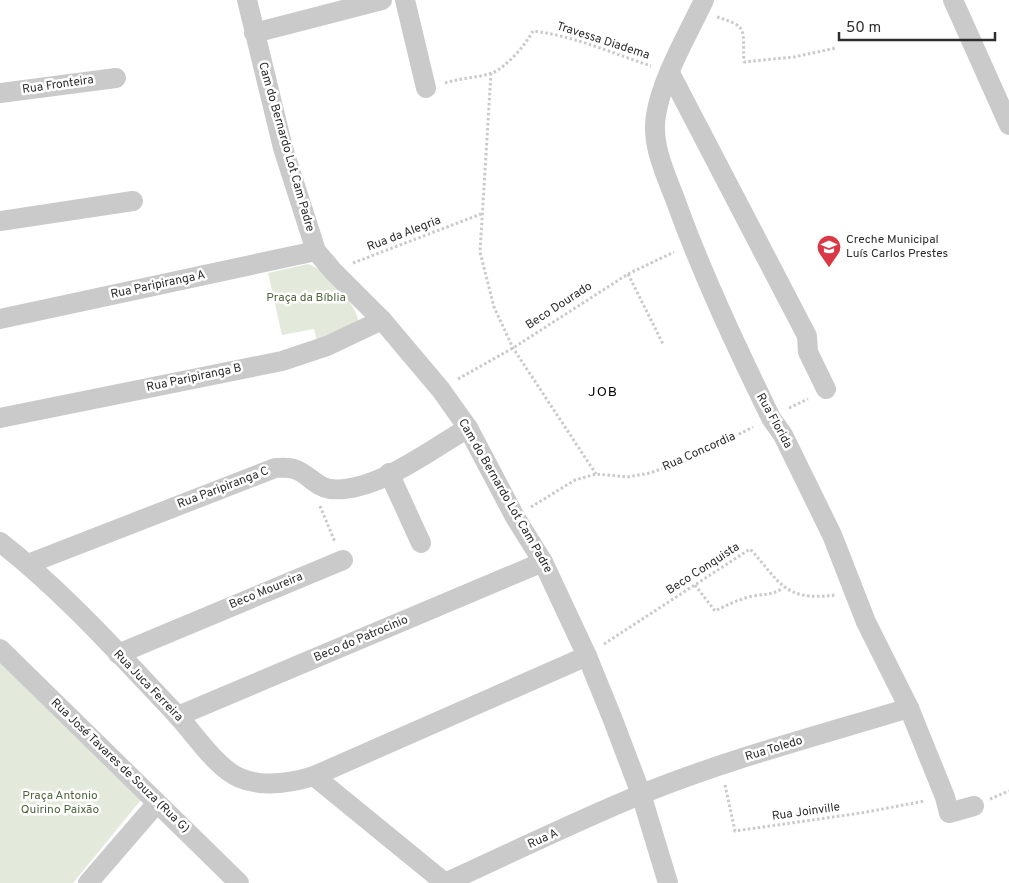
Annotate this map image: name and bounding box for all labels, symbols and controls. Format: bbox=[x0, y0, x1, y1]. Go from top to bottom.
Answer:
scale bar bbox=[839, 10, 995, 42]
street label: Travessa Diadema bbox=[554, 18, 652, 64]
text: 50 m bbox=[846, 19, 881, 38]
street label: Cam do Bernardo Lot Cam Padre bbox=[254, 60, 318, 234]
street label: Rua Fronteira bbox=[21, 72, 95, 98]
street label: Rua da Alegria bbox=[365, 213, 443, 255]
place label: Creche Municipal Luís Carlos Prestes bbox=[846, 232, 948, 262]
school or university icon: Creche Municipal Luís Carlos Prestes bbox=[816, 234, 842, 268]
street label: Rua Paripiranga A bbox=[109, 267, 207, 303]
street label: Beco Dourado bbox=[523, 278, 596, 333]
park label: Praça da Bíblia bbox=[266, 290, 346, 306]
street label: Rua Paripiranga B bbox=[145, 360, 243, 396]
district label: JOB bbox=[588, 384, 618, 401]
street label: Rua Florida bbox=[752, 390, 796, 452]
street label: Cam do Bernardo Lot Cam Padre bbox=[454, 416, 556, 576]
street label: Rua Concordia bbox=[660, 429, 738, 475]
street label: Rua Paripiranga C bbox=[175, 463, 271, 513]
street label: Beco Conquista bbox=[663, 539, 743, 599]
street label: Beco Moureira bbox=[227, 569, 305, 613]
street label: Beco do Patrocinio bbox=[311, 612, 411, 666]
street label: Rua Juca Ferreira bbox=[110, 647, 186, 725]
street label: Rua José Tavares de Souza (Rua G) bbox=[47, 695, 193, 837]
street label: Rua Toledo bbox=[743, 733, 805, 765]
park label: Praça Antonio Quirino Paixão bbox=[21, 788, 99, 818]
street label: Rua Joinville bbox=[771, 799, 841, 825]
street label: Rua A bbox=[525, 825, 561, 853]

